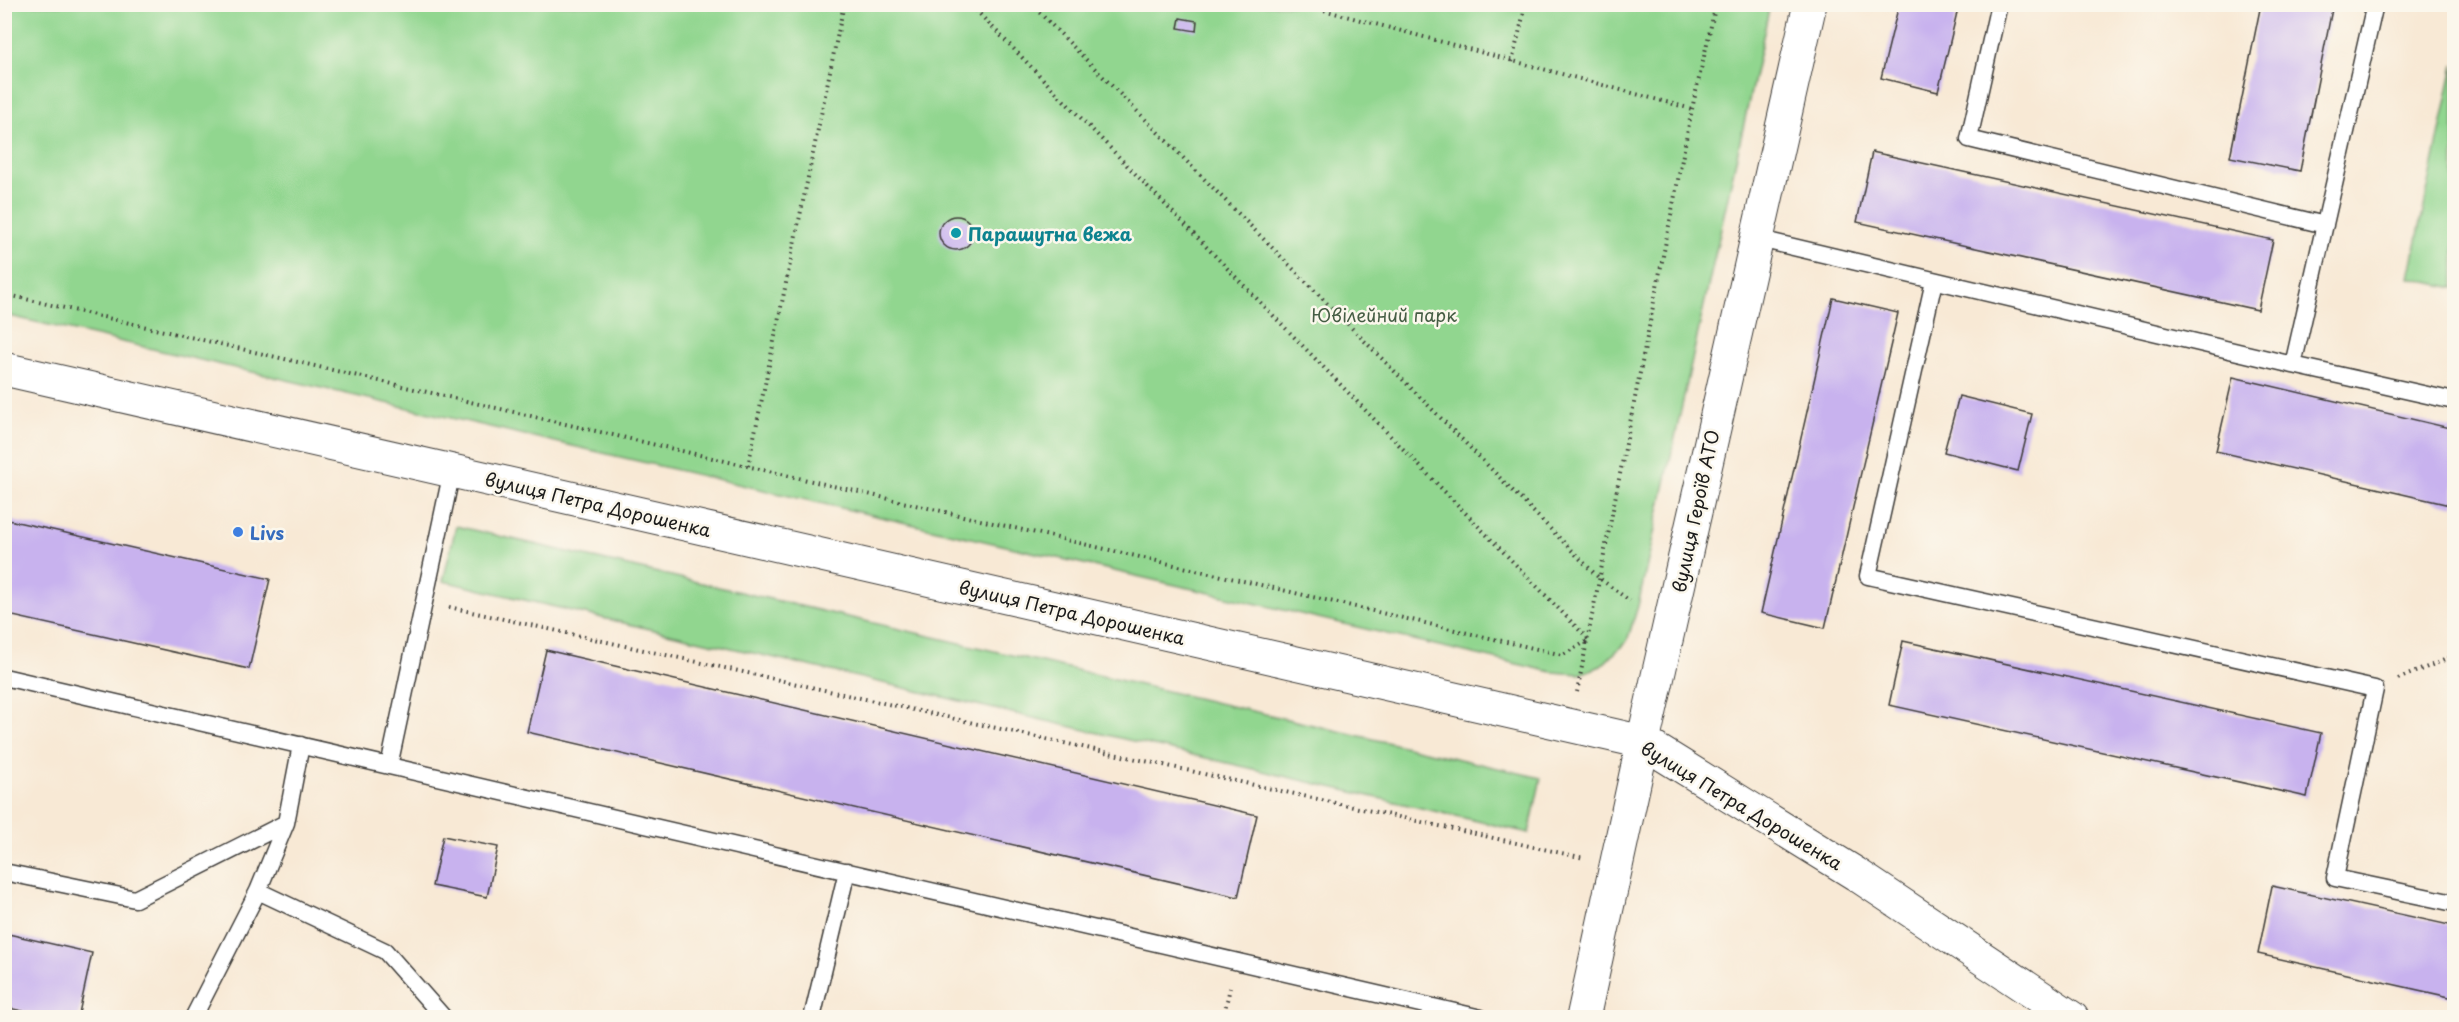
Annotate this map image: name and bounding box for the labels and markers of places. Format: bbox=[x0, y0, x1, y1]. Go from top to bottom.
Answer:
place label: Парашутна вежа bbox=[968, 220, 1133, 247]
marker: Парашутна вежа bbox=[949, 226, 963, 240]
place label: Livs bbox=[250, 519, 285, 546]
marker: Livs bbox=[231, 525, 245, 539]

